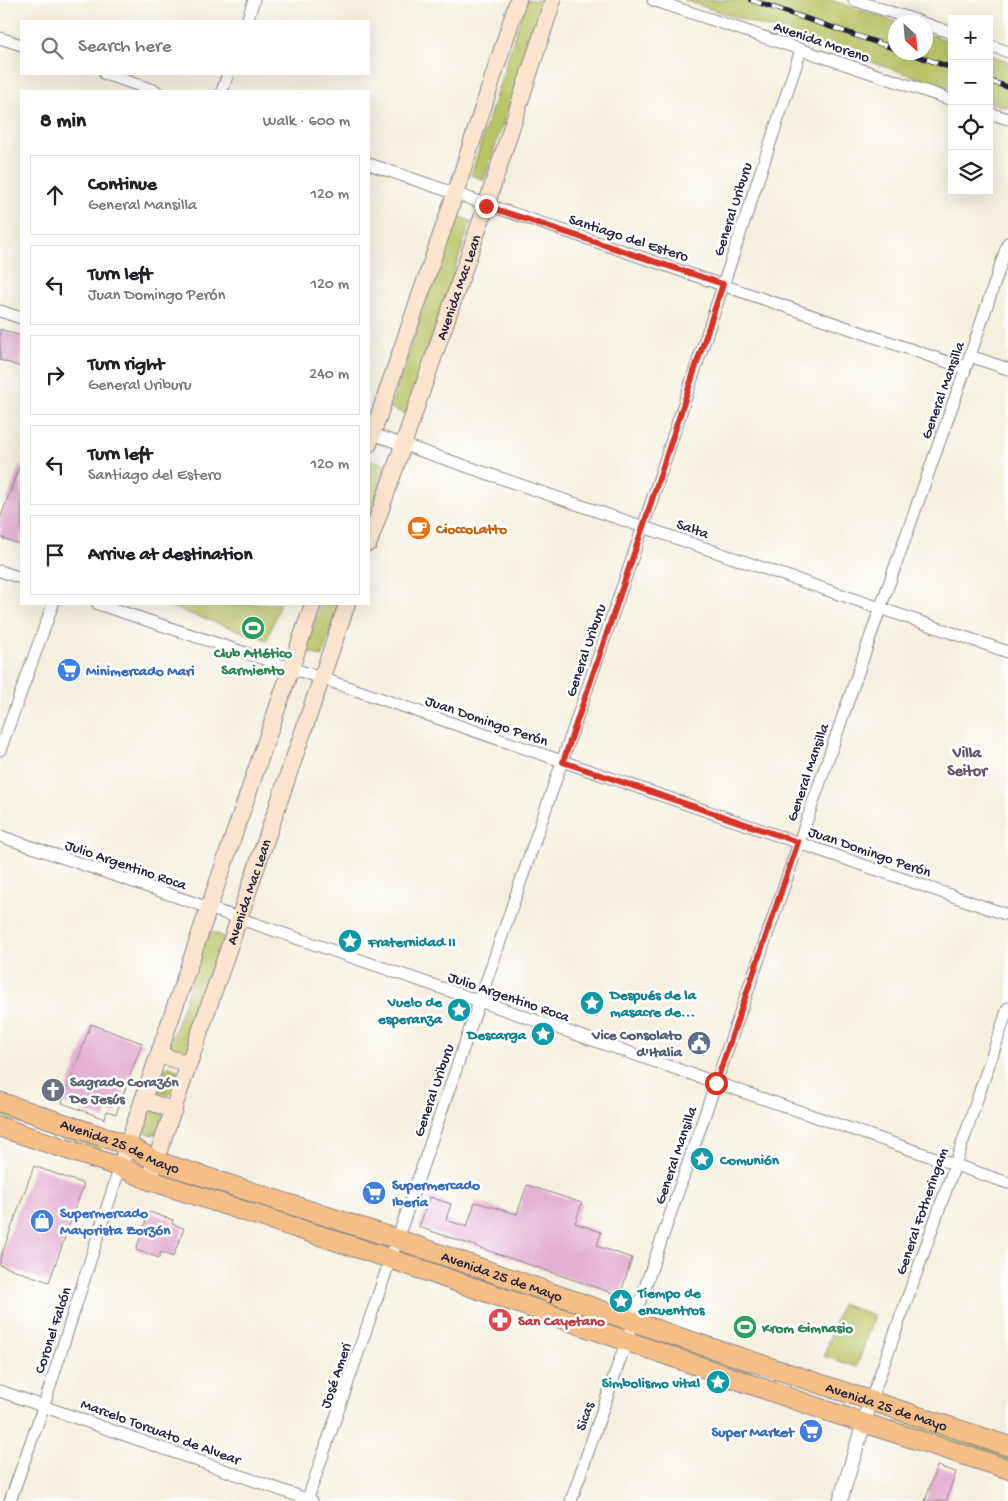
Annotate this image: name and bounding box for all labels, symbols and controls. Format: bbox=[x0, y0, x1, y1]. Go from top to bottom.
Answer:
north arrow bbox=[888, 15, 933, 60]
map controls bbox=[948, 15, 993, 195]
button: + bbox=[948, 15, 993, 60]
street label: Avenida Moreno bbox=[771, 18, 872, 68]
search box bbox=[20, 20, 370, 75]
icon: search bbox=[38, 34, 66, 62]
text: Search here bbox=[78, 36, 172, 59]
button: − bbox=[948, 60, 993, 105]
button: locate bbox=[948, 105, 993, 150]
text: 8 min bbox=[40, 110, 86, 135]
text: Walk · 600 m bbox=[263, 113, 350, 132]
button: layers bbox=[948, 150, 993, 195]
street label: General Uriburu bbox=[710, 161, 757, 259]
text: Continue bbox=[88, 174, 157, 197]
icon: ahead bbox=[41, 181, 69, 209]
text: 120 m bbox=[310, 186, 349, 205]
route end bbox=[475, 195, 498, 218]
text: General Mansilla bbox=[88, 197, 197, 216]
street label: Santiago del Estero bbox=[566, 211, 691, 267]
street label: Avenida Mac Lean bbox=[433, 233, 486, 343]
text: Turn left bbox=[88, 264, 152, 287]
icon: left bbox=[41, 271, 69, 299]
text: 120 m bbox=[310, 276, 349, 295]
text: Juan Domingo Perón bbox=[88, 287, 225, 306]
street label: General Mansilla bbox=[918, 339, 970, 442]
text: Turn right bbox=[88, 354, 164, 377]
icon: right bbox=[41, 361, 69, 389]
text: 240 m bbox=[309, 366, 349, 385]
text: General Uriburu bbox=[88, 377, 192, 396]
text: Turn left bbox=[88, 444, 152, 467]
icon: left bbox=[41, 451, 69, 479]
text: 120 m bbox=[310, 456, 349, 475]
text: Santiago del Estero bbox=[88, 467, 222, 486]
cafe icon: CioccoLatto bbox=[406, 515, 432, 541]
street label: Salta bbox=[674, 516, 712, 544]
place label: CioccoLatto bbox=[435, 521, 507, 539]
icon: arrive bbox=[41, 541, 69, 569]
text: Arrive at destination bbox=[88, 544, 252, 567]
street label: General Uriburu bbox=[563, 602, 611, 699]
sports icon: Club Atlético Sarmiento bbox=[240, 615, 266, 641]
place label: Club Atlético Sarmiento bbox=[213, 645, 292, 680]
supermarket icon: Minimercado Mari bbox=[56, 657, 82, 683]
place label: Minimercado Mari bbox=[86, 663, 195, 681]
street label: Juan Domingo Perón bbox=[423, 692, 550, 751]
street label: General Mansilla bbox=[784, 721, 834, 824]
district label: Villa Seitor bbox=[947, 745, 989, 782]
street label: Juan Domingo Perón bbox=[806, 823, 933, 882]
street label: Julio Argentino Roca bbox=[62, 837, 189, 895]
street label: Avenida Mac Lean bbox=[224, 837, 277, 947]
place icon: Fraternidad II bbox=[337, 928, 363, 954]
place label: Fraternidad II bbox=[367, 934, 456, 952]
street label: Julio Argentino Roca bbox=[445, 969, 572, 1027]
place label: Después de la masacre de... bbox=[608, 987, 697, 1022]
place icon: Después de la masacre de... bbox=[579, 990, 605, 1016]
place label: Vuelo de esperanza bbox=[377, 994, 443, 1029]
place icon: Vuelo de esperanza bbox=[446, 997, 472, 1023]
place icon: Descarga bbox=[530, 1021, 556, 1047]
place label: Descarga bbox=[465, 1027, 527, 1045]
place label: Vice Consolato d'Italia bbox=[591, 1027, 683, 1062]
public building icon: Vice Consolato d'Italia bbox=[686, 1030, 712, 1056]
street label: General Uriburu bbox=[411, 1042, 459, 1139]
route start bbox=[705, 1072, 728, 1095]
place label: Sagrado Corazón De Jesús bbox=[68, 1074, 180, 1109]
church icon: Sagrado Corazón De Jesús bbox=[40, 1077, 66, 1103]
street label: General Mansilla bbox=[652, 1104, 702, 1207]
street label: Avenida 25 de Mayo bbox=[57, 1116, 182, 1179]
street label: General Fotheringam bbox=[893, 1145, 953, 1278]
place icon: Comunión bbox=[689, 1146, 715, 1172]
place label: Comunión bbox=[719, 1152, 780, 1170]
place label: Supermercado Iberia bbox=[392, 1177, 480, 1212]
supermarket icon: Supermercado Iberia bbox=[361, 1180, 387, 1206]
place label: Supermercado Mayorista Zorzón bbox=[60, 1205, 171, 1240]
shop icon: Supermercado Mayorista Zorzón bbox=[29, 1208, 55, 1234]
street label: Avenida 25 de Mayo bbox=[439, 1248, 565, 1307]
street label: Coronel Falcón bbox=[31, 1285, 76, 1376]
place label: Tiempo de encuentros bbox=[637, 1285, 706, 1320]
place icon: Tiempo de encuentros bbox=[608, 1288, 634, 1314]
pharmacy icon: San Cayetano bbox=[487, 1307, 513, 1333]
place label: San Cayetano bbox=[518, 1313, 605, 1331]
sports icon: Krom Gimnasio bbox=[732, 1314, 758, 1340]
place label: Krom Gimnasio bbox=[761, 1320, 853, 1338]
street label: José Ameri bbox=[317, 1340, 357, 1411]
place icon: Simbolismo vital bbox=[705, 1369, 731, 1395]
place label: Simbolismo vital bbox=[602, 1375, 701, 1393]
street label: Avenida 25 de Mayo bbox=[823, 1379, 950, 1436]
street label: Marcelo Torcuato de Alvear bbox=[78, 1396, 244, 1471]
street label: Sicas bbox=[573, 1399, 599, 1433]
supermarket icon: Super Market bbox=[798, 1418, 824, 1444]
place label: Super Market bbox=[711, 1424, 796, 1442]

